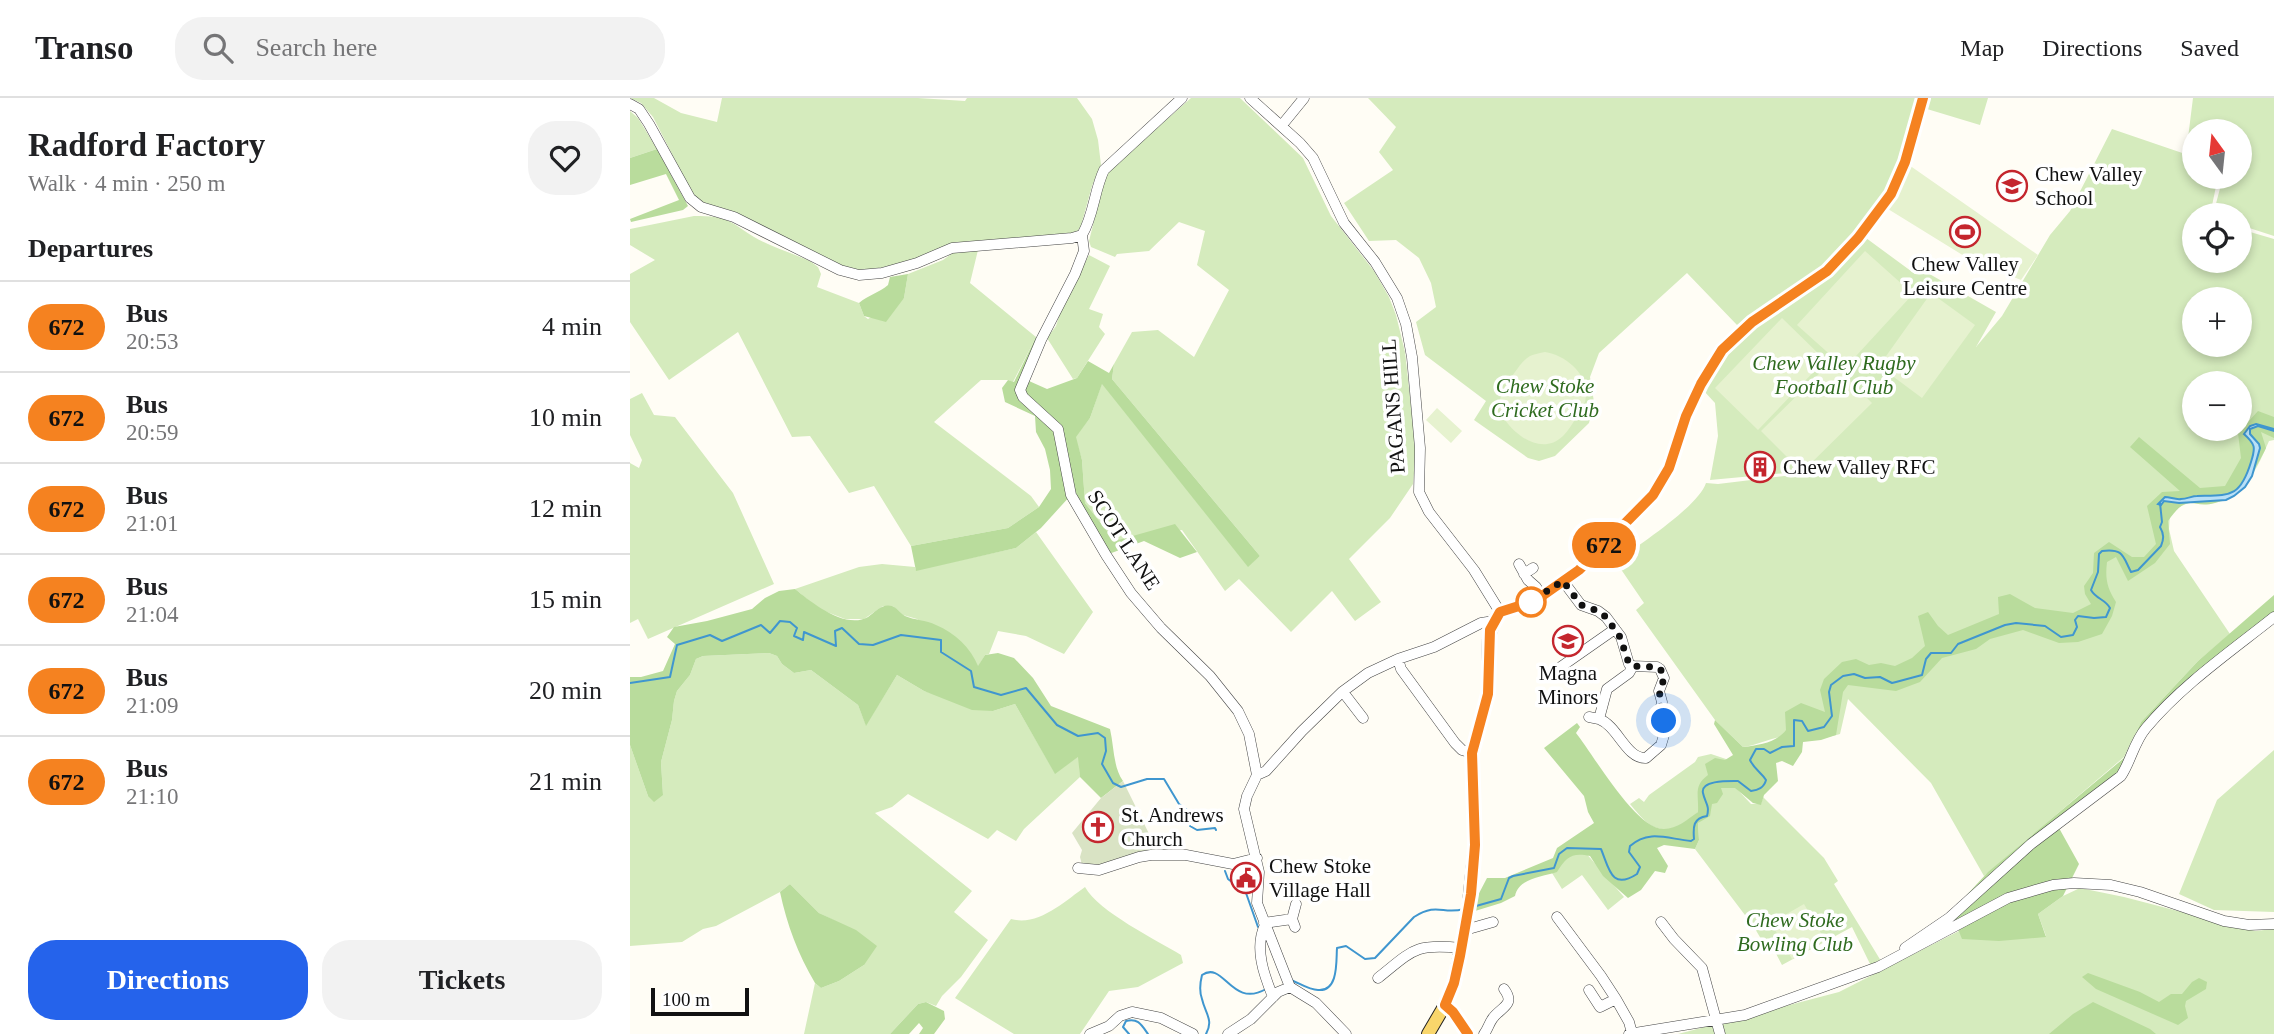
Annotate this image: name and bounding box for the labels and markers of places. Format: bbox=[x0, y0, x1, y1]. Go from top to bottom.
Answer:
place label: Chew Valley School bbox=[2035, 162, 2143, 210]
school or university icon: Chew Valley School bbox=[1995, 169, 2029, 203]
sports icon: Chew Valley Leisure Centre bbox=[1948, 215, 1982, 249]
place label: Chew Valley Leisure Centre bbox=[1903, 252, 2027, 300]
building icon: Chew Valley RFC bbox=[1743, 450, 1777, 484]
place label: Chew Valley RFC bbox=[1783, 455, 1935, 479]
unlabelled marker bbox=[1516, 587, 1546, 617]
school or university icon: Magna Minors bbox=[1551, 624, 1585, 658]
place label: Magna Minors bbox=[1538, 661, 1598, 709]
place label: St. Andrews Church bbox=[1121, 803, 1224, 851]
church icon: St. Andrews Church bbox=[1081, 810, 1115, 844]
place label: Chew Stoke Village Hall bbox=[1269, 854, 1371, 902]
public building icon: Chew Stoke Village Hall bbox=[1229, 861, 1263, 895]

